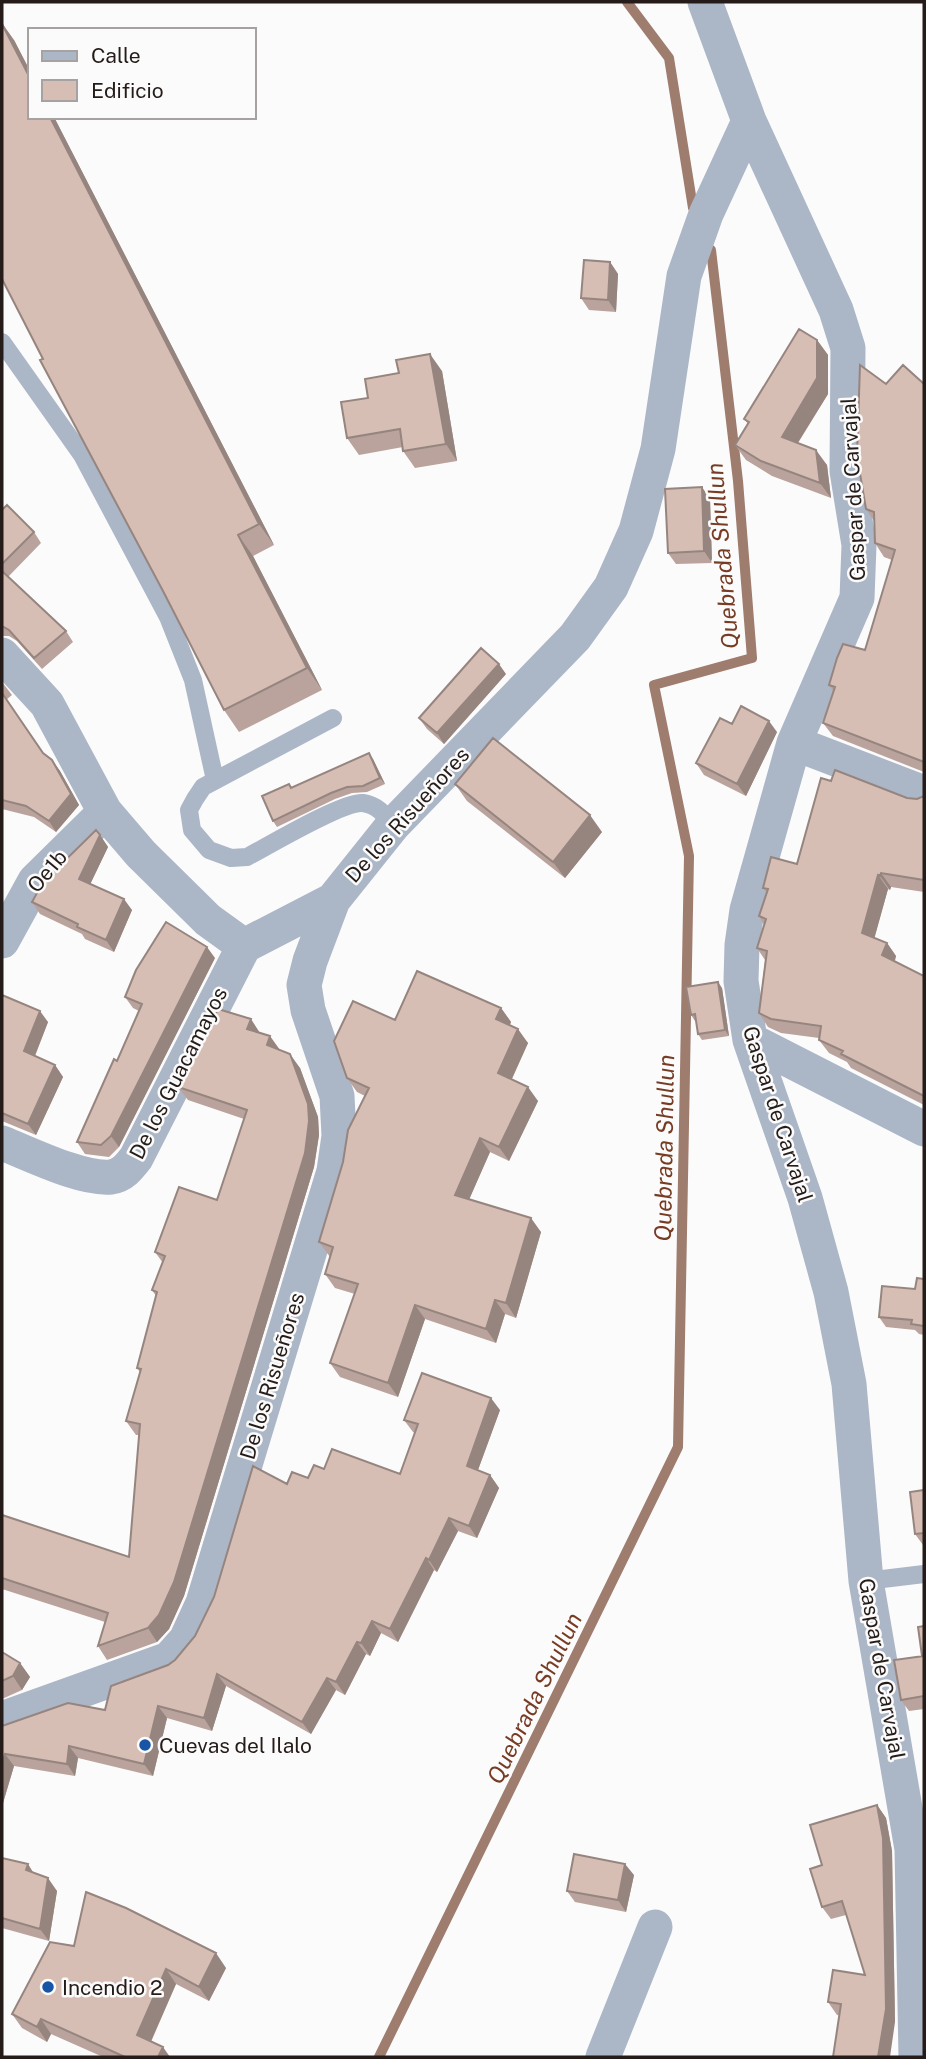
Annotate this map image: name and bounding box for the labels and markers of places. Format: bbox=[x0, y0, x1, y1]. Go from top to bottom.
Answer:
place label: Cuevas del Ilalo bbox=[159, 1733, 312, 1758]
marker: Cuevas del Ilalo bbox=[137, 1737, 153, 1753]
place label: Incendio 2 bbox=[62, 1975, 163, 2000]
marker: Incendio 2 bbox=[40, 1979, 56, 1995]

